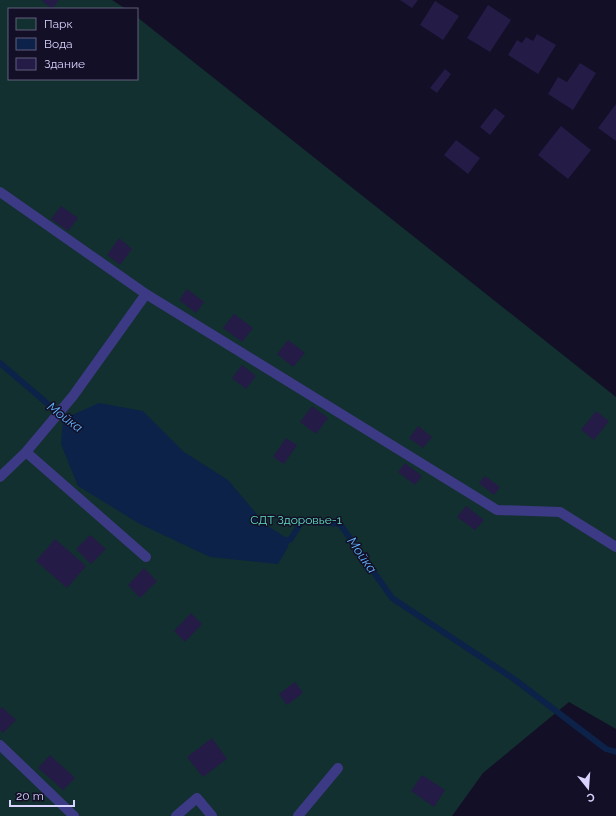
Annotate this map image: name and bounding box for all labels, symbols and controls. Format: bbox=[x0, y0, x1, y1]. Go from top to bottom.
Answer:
legend bbox=[8, 8, 138, 80]
text: Парк bbox=[44, 17, 73, 31]
text: Вода bbox=[44, 37, 73, 51]
text: Здание bbox=[44, 57, 85, 71]
water label: Мойка bbox=[44, 399, 86, 435]
park label: СДТ Здоровье-1 bbox=[250, 513, 342, 527]
water label: Мойка bbox=[344, 534, 380, 576]
north arrow bbox=[568, 768, 608, 808]
scale bar bbox=[10, 782, 74, 808]
text: 20 m bbox=[16, 789, 44, 803]
text: С bbox=[585, 790, 596, 805]

